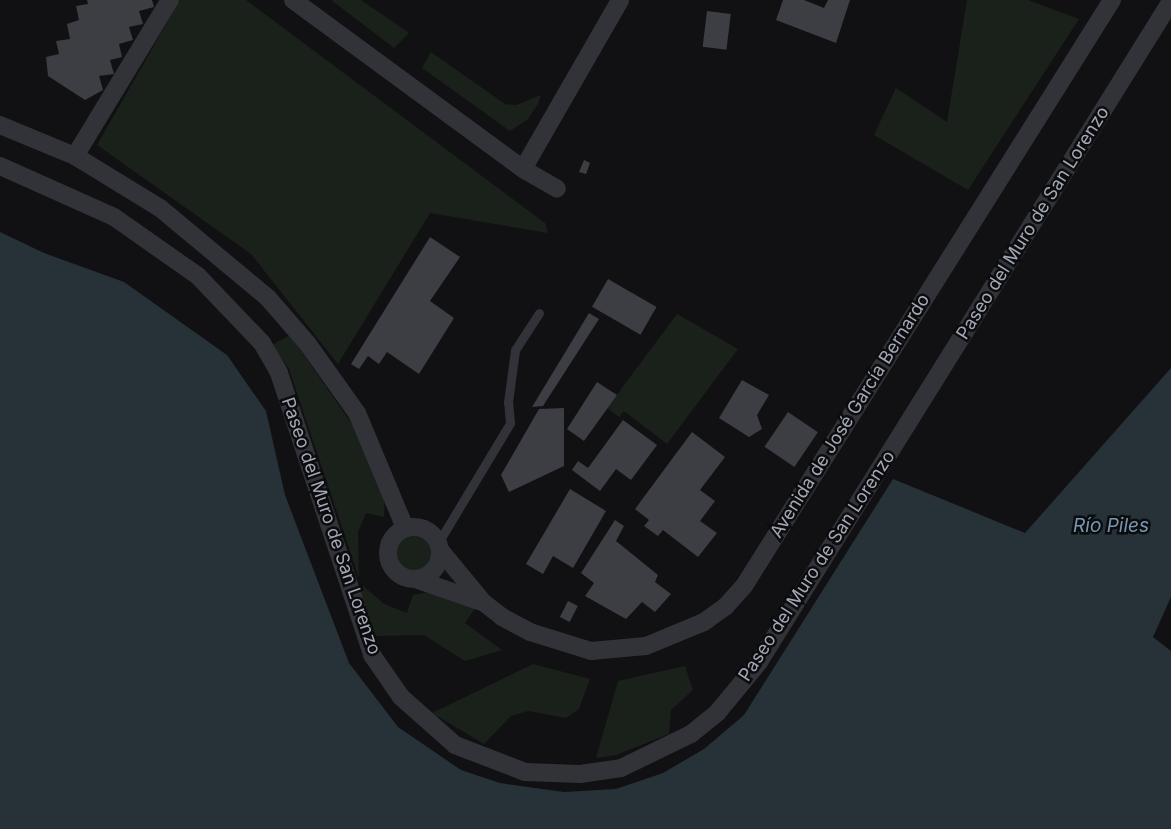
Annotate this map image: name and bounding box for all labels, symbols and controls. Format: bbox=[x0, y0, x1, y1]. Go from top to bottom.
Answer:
street label: Paseo del Muro de San Lorenzo bbox=[952, 103, 1114, 343]
street label: Avenida de José García Bernardo bbox=[766, 290, 934, 542]
street label: Paseo del Muro de San Lorenzo bbox=[277, 395, 385, 657]
street label: Paseo del Muro de San Lorenzo bbox=[734, 447, 900, 685]
water label: Río Piles bbox=[1073, 515, 1149, 537]

